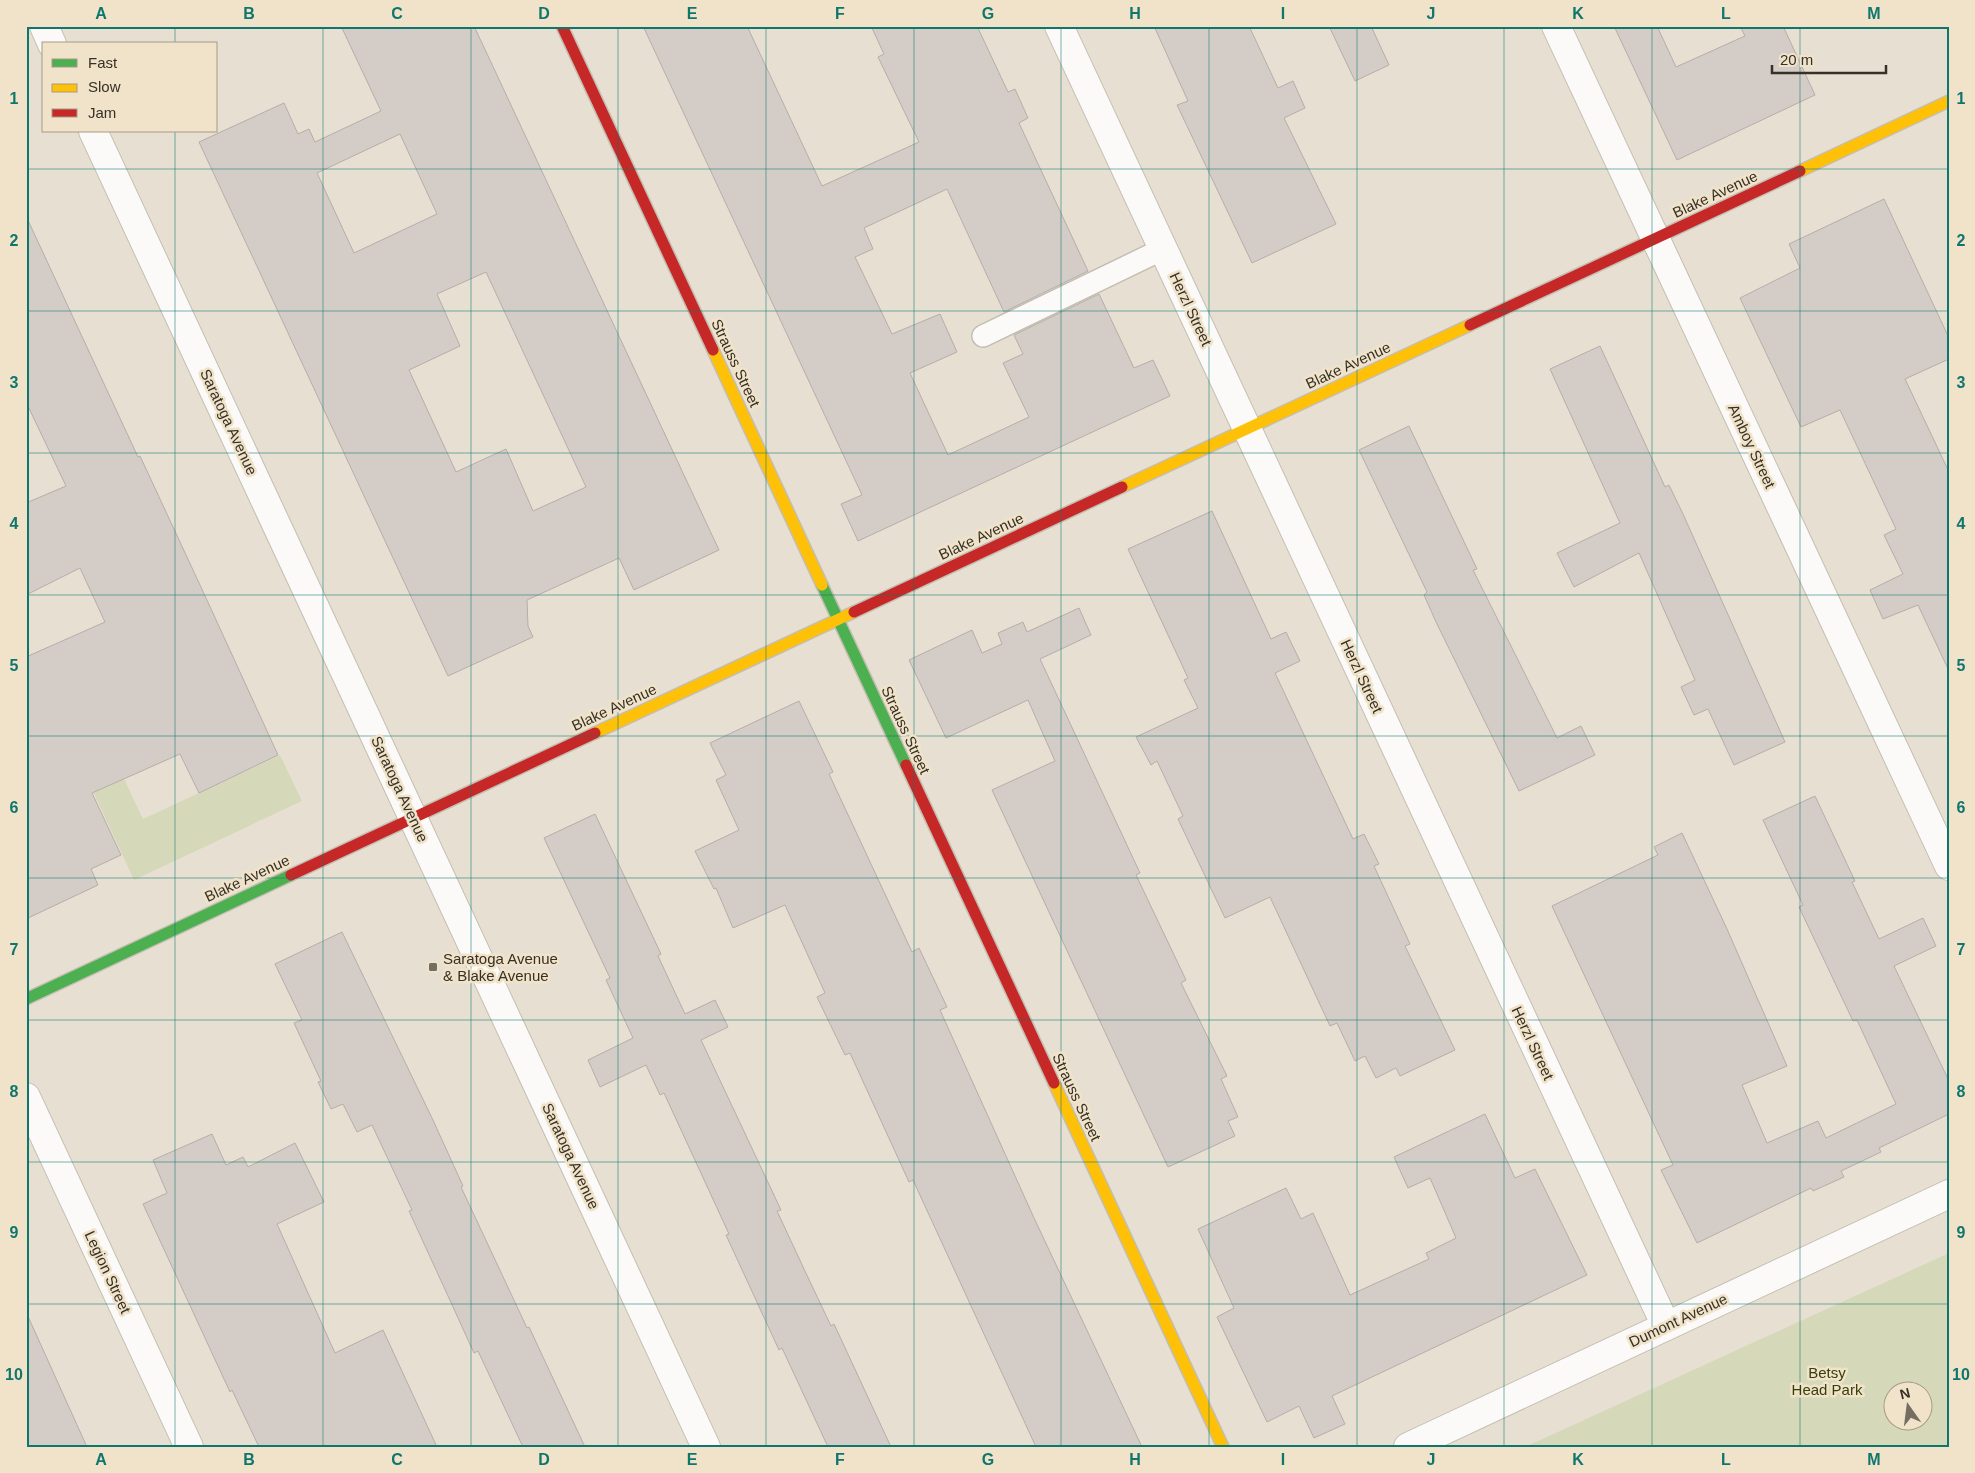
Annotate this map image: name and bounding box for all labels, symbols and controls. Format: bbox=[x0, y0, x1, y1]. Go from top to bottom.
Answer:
text: A bbox=[95, 5, 107, 22]
text: B bbox=[243, 5, 255, 22]
text: C bbox=[391, 5, 403, 22]
text: D bbox=[538, 5, 550, 22]
text: E bbox=[687, 5, 698, 22]
text: F bbox=[835, 5, 845, 22]
text: G bbox=[982, 5, 994, 22]
text: H bbox=[1129, 5, 1141, 22]
text: I bbox=[1281, 5, 1285, 22]
text: J bbox=[1427, 5, 1435, 22]
text: K bbox=[1572, 5, 1584, 22]
text: L bbox=[1721, 5, 1731, 22]
text: M bbox=[1867, 5, 1881, 22]
legend bbox=[42, 42, 218, 132]
scale bar bbox=[1772, 42, 1886, 74]
text: 20 m bbox=[1780, 51, 1813, 68]
text: Fast bbox=[88, 54, 118, 71]
text: Slow bbox=[88, 78, 121, 95]
text: 1 bbox=[10, 90, 19, 107]
text: 1 bbox=[1957, 90, 1966, 107]
text: Jam bbox=[88, 104, 116, 121]
street label: Blake Avenue bbox=[1670, 167, 1760, 221]
text: 2 bbox=[10, 232, 19, 249]
text: 2 bbox=[1957, 232, 1966, 249]
street label: Herzl Street bbox=[1167, 270, 1216, 349]
street label: Strauss Street bbox=[708, 316, 764, 410]
street label: Blake Avenue bbox=[1303, 338, 1393, 392]
street label: Saratoga Avenue bbox=[197, 366, 261, 478]
text: 3 bbox=[10, 374, 19, 391]
text: 3 bbox=[1957, 374, 1966, 391]
street label: Amboy Street bbox=[1725, 401, 1779, 492]
street label: Blake Avenue bbox=[936, 509, 1026, 563]
text: 4 bbox=[10, 515, 19, 532]
text: 4 bbox=[1957, 515, 1966, 532]
street label: Herzl Street bbox=[1338, 637, 1387, 716]
text: 5 bbox=[10, 657, 19, 674]
text: 5 bbox=[1957, 657, 1966, 674]
street label: Blake Avenue bbox=[569, 680, 659, 734]
street label: Strauss Street bbox=[878, 683, 934, 777]
street label: Saratoga Avenue bbox=[368, 733, 432, 845]
text: 6 bbox=[10, 799, 19, 816]
text: 6 bbox=[1957, 799, 1966, 816]
street label: Blake Avenue bbox=[202, 851, 292, 905]
text: 7 bbox=[10, 941, 19, 958]
text: 7 bbox=[1957, 941, 1966, 958]
place label: Saratoga Avenue & Blake Avenue bbox=[443, 950, 558, 984]
marker: Saratoga Avenue & Blake Avenue bbox=[427, 961, 439, 973]
street label: Herzl Street bbox=[1509, 1004, 1558, 1083]
street label: Strauss Street bbox=[1049, 1050, 1105, 1144]
text: 8 bbox=[10, 1083, 19, 1100]
text: 8 bbox=[1957, 1083, 1966, 1100]
street label: Saratoga Avenue bbox=[539, 1100, 603, 1212]
text: 9 bbox=[10, 1224, 19, 1241]
text: 9 bbox=[1957, 1224, 1966, 1241]
street label: Legion Street bbox=[81, 1228, 135, 1317]
street label: Dumont Avenue bbox=[1626, 1290, 1730, 1350]
park label: Betsy Head Park bbox=[1792, 1364, 1863, 1398]
text: 10 bbox=[5, 1366, 23, 1383]
text: 10 bbox=[1952, 1366, 1970, 1383]
north arrow bbox=[1882, 1380, 1932, 1430]
text: N bbox=[1898, 1384, 1912, 1402]
text: A bbox=[95, 1451, 107, 1468]
text: B bbox=[243, 1451, 255, 1468]
text: C bbox=[391, 1451, 403, 1468]
text: D bbox=[538, 1451, 550, 1468]
text: E bbox=[687, 1451, 698, 1468]
text: F bbox=[835, 1451, 845, 1468]
text: G bbox=[982, 1451, 994, 1468]
text: H bbox=[1129, 1451, 1141, 1468]
text: I bbox=[1281, 1451, 1285, 1468]
text: J bbox=[1427, 1451, 1435, 1468]
text: K bbox=[1572, 1451, 1584, 1468]
text: L bbox=[1721, 1451, 1731, 1468]
text: M bbox=[1867, 1451, 1881, 1468]

